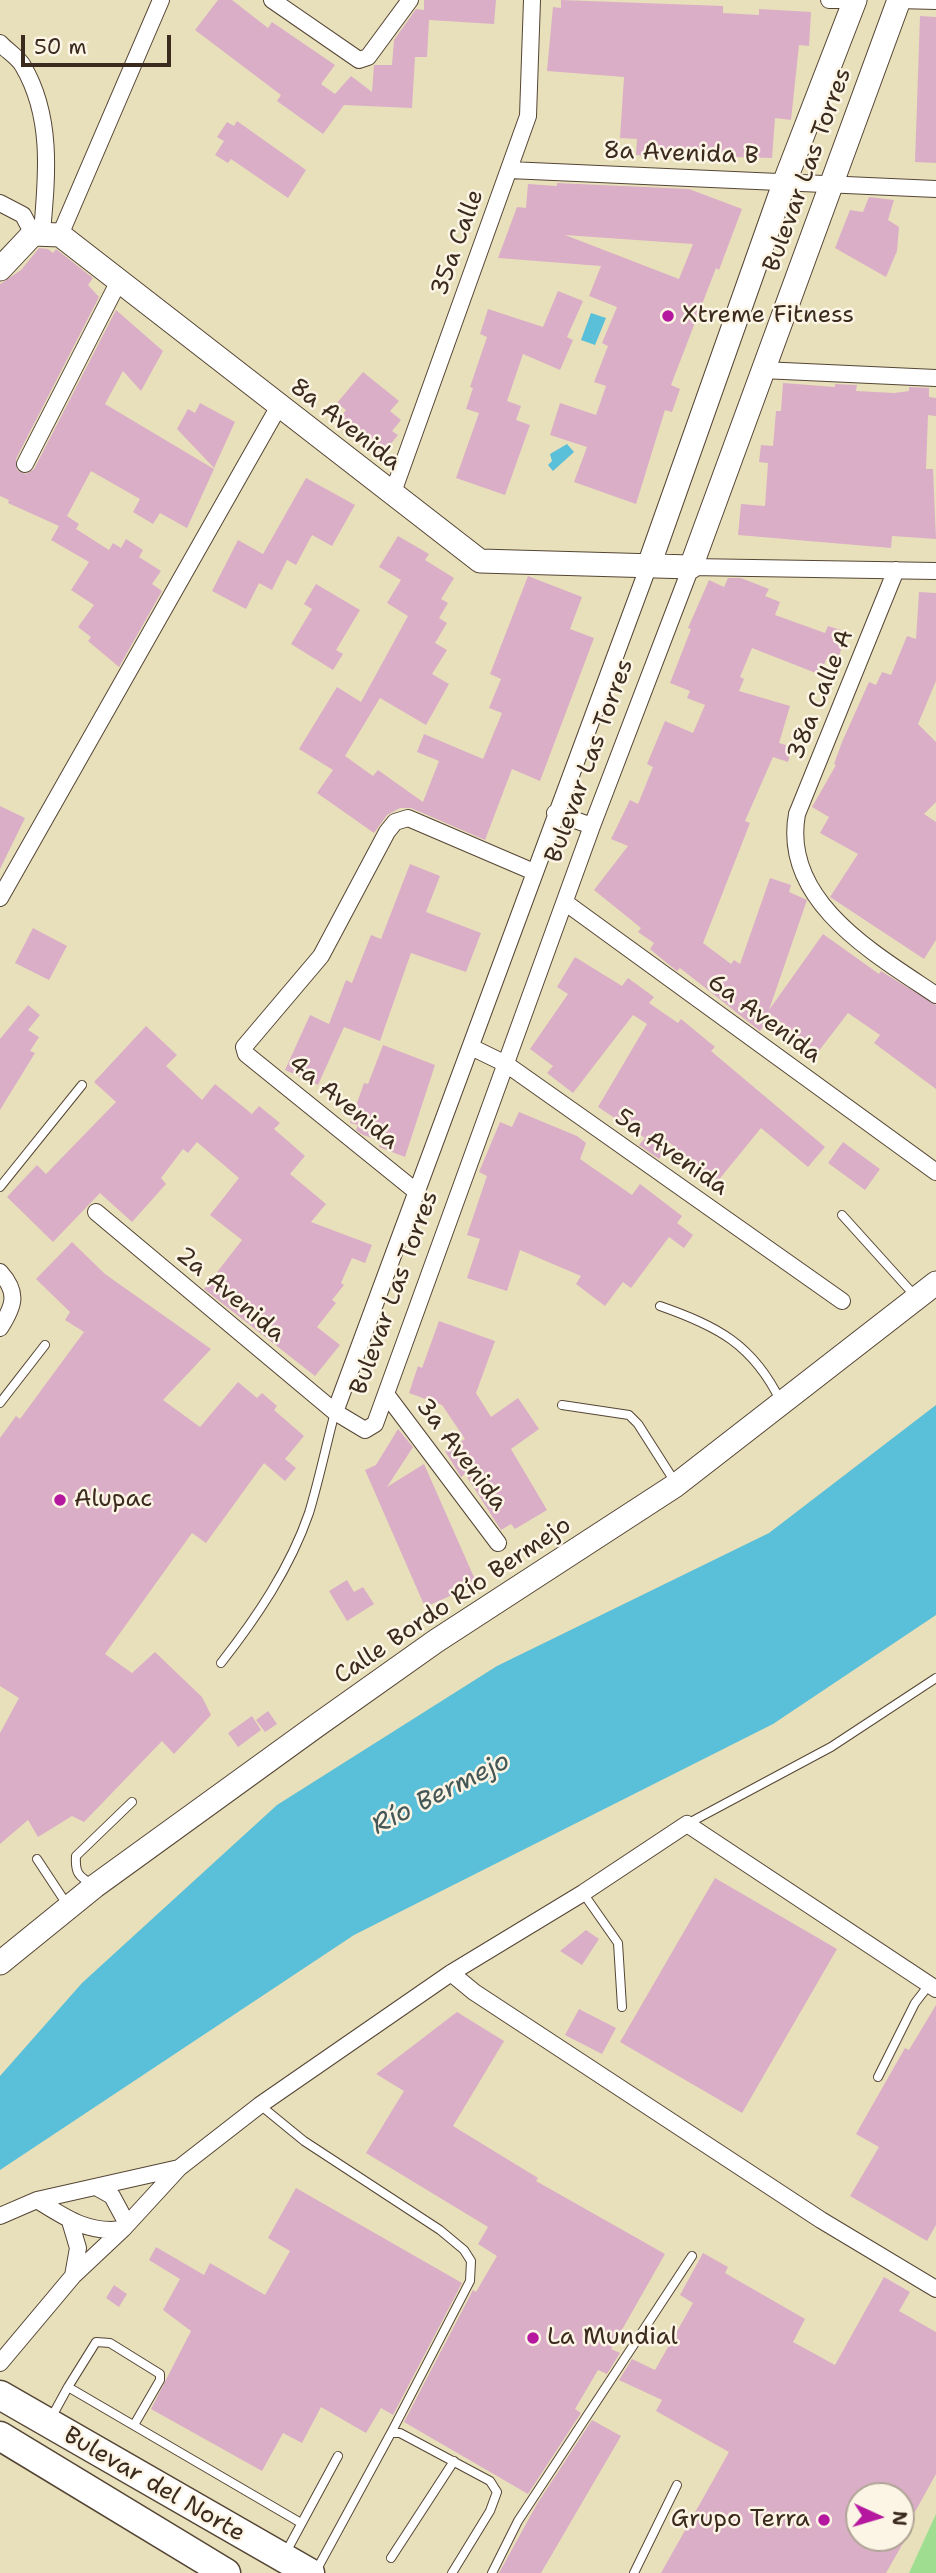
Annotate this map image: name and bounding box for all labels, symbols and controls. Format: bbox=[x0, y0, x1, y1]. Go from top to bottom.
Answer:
scale bar bbox=[24, 21, 175, 65]
text: 50 m bbox=[34, 33, 87, 61]
street label: Bulevar Las Torres bbox=[758, 64, 858, 276]
street label: 8a Avenida B bbox=[603, 137, 759, 171]
street label: 35a Calle bbox=[425, 186, 491, 300]
place label: Xtreme Fitness bbox=[682, 302, 854, 330]
marker: Xtreme Fitness bbox=[660, 308, 676, 324]
street label: 8a Avenida bbox=[284, 373, 406, 477]
street label: 38a Calle A bbox=[782, 626, 860, 764]
street label: Bulevar Las Torres bbox=[540, 655, 640, 867]
street label: 6a Avenida bbox=[702, 968, 826, 1070]
street label: 4a Avenida bbox=[282, 1050, 404, 1156]
street label: 5a Avenida bbox=[609, 1103, 733, 1203]
street label: Bulevar Las Torres bbox=[345, 1187, 445, 1399]
street label: 2a Avenida bbox=[170, 1241, 290, 1349]
street label: 3a Avenida bbox=[409, 1393, 513, 1517]
place label: Alupac bbox=[74, 1486, 152, 1514]
marker: Alupac bbox=[52, 1492, 68, 1508]
street label: Calle Bordo Río Bermejo bbox=[329, 1511, 577, 1691]
water label: Río Bermejo bbox=[367, 1746, 515, 1842]
place label: La Mundial bbox=[547, 2324, 678, 2352]
marker: La Mundial bbox=[525, 2330, 541, 2346]
street label: Bulevar del Norte bbox=[58, 2421, 250, 2549]
north arrow bbox=[845, 2482, 915, 2552]
place label: Grupo Terra bbox=[671, 2506, 810, 2534]
text: N bbox=[886, 2510, 912, 2527]
marker: Grupo Terra bbox=[816, 2512, 832, 2528]

